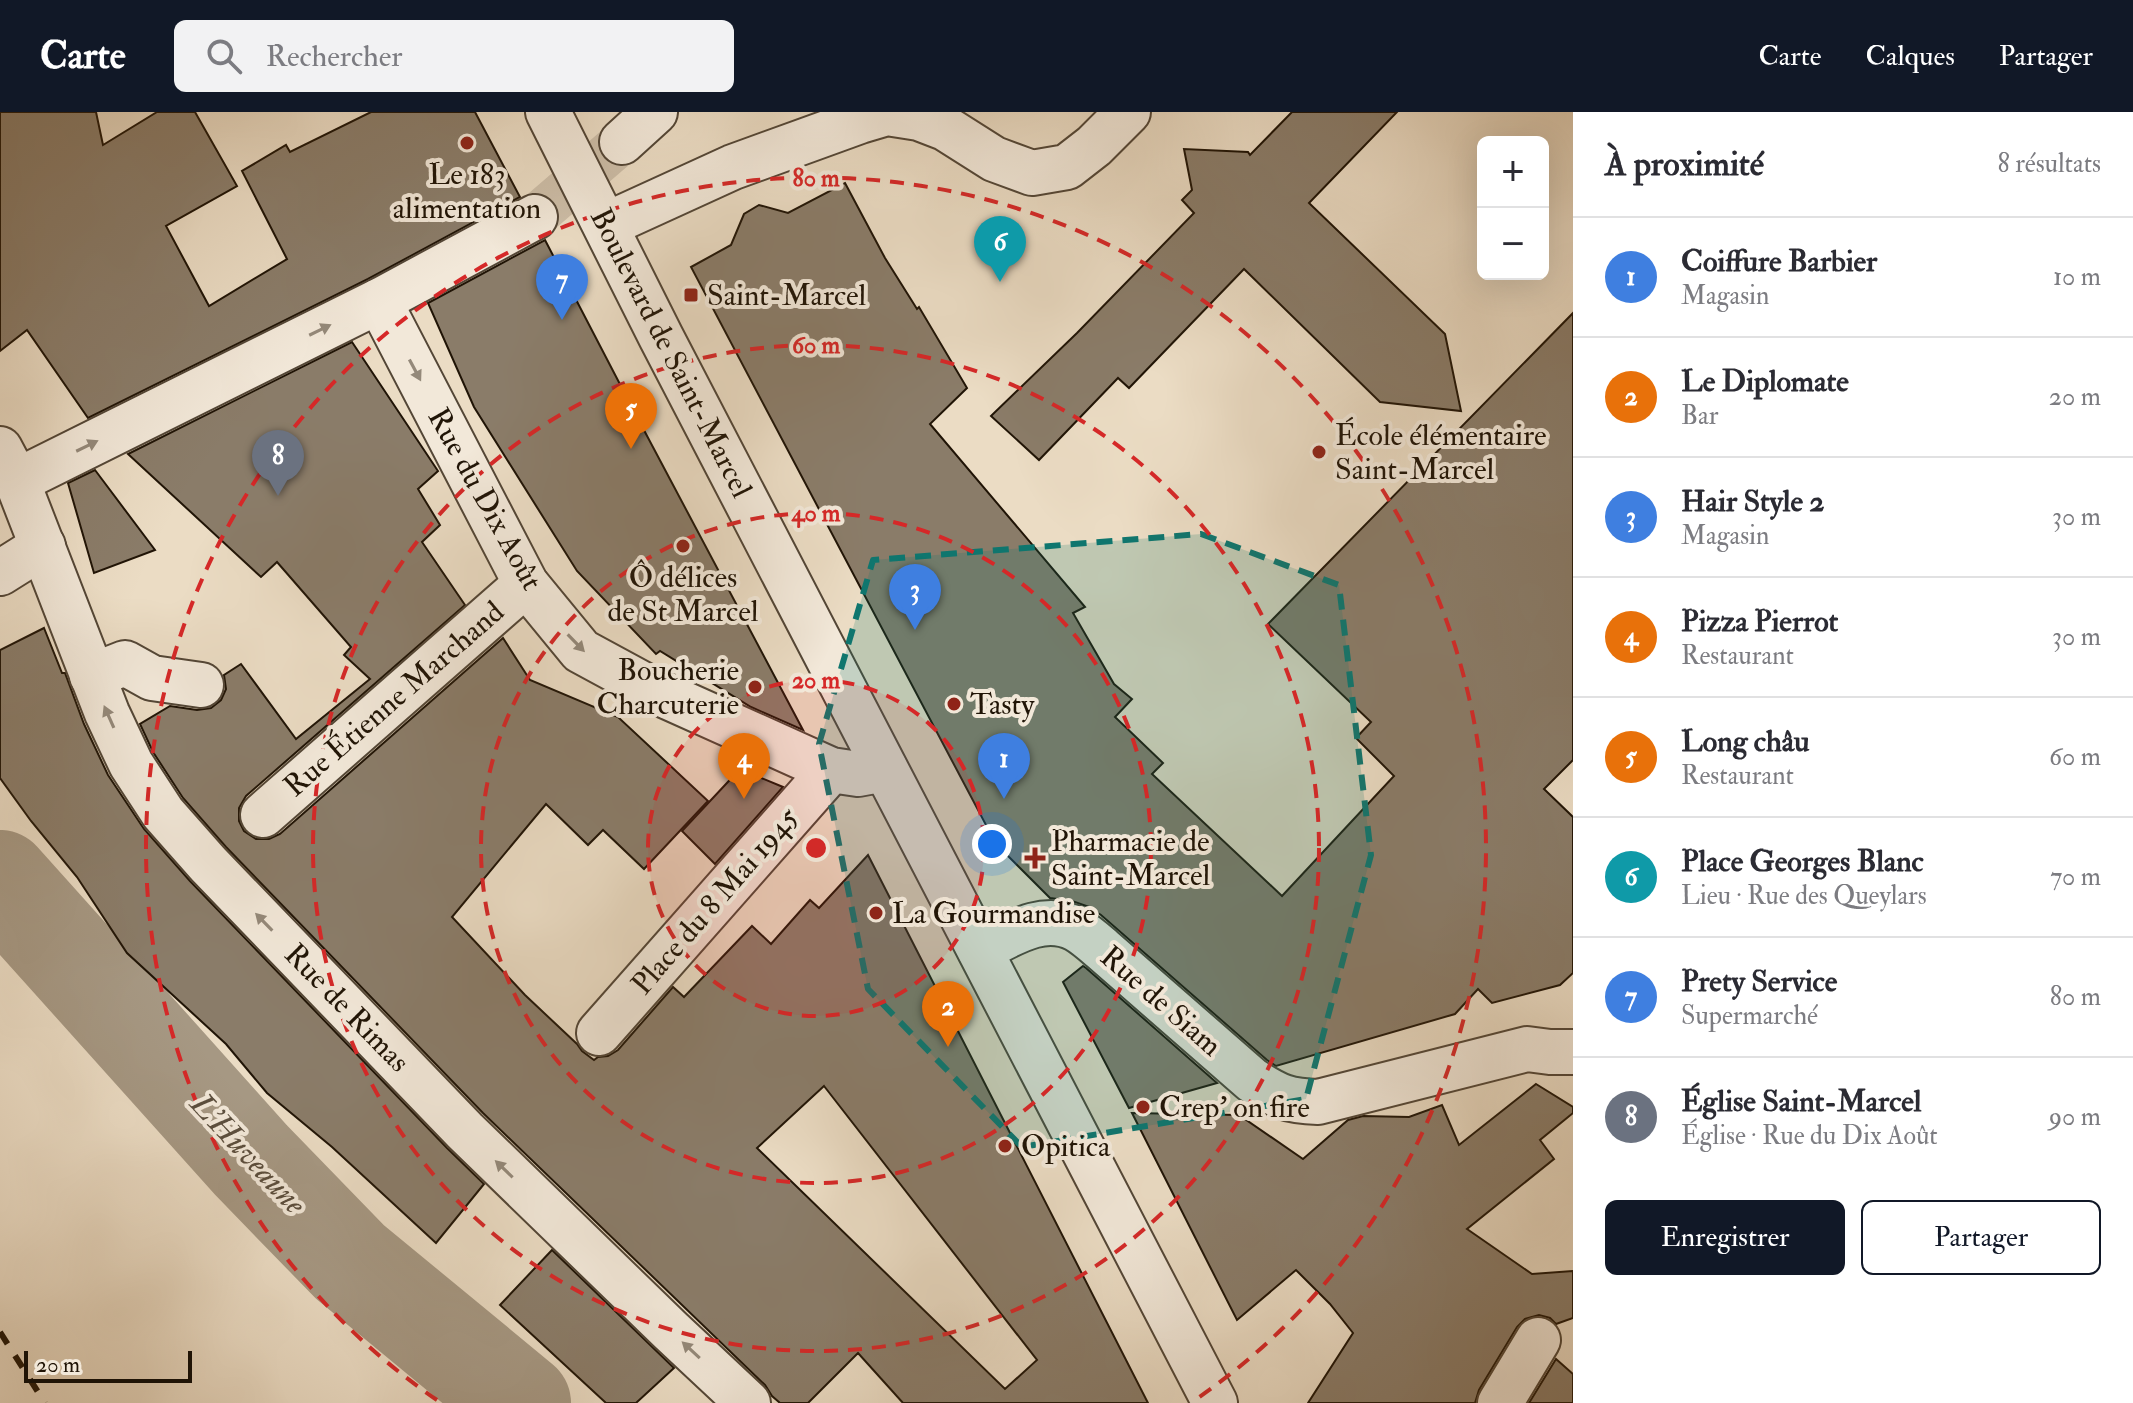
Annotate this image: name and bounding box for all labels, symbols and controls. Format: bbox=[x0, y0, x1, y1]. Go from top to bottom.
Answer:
search box bbox=[174, 20, 734, 92]
text: Carte bbox=[40, 32, 126, 80]
icon: search bbox=[202, 34, 246, 78]
text: Rechercher bbox=[266, 38, 402, 75]
text: Carte bbox=[1758, 39, 1822, 74]
text: Calques bbox=[1866, 39, 1955, 74]
text: Partager bbox=[1999, 39, 2093, 74]
marker: Le 183 alimentation bbox=[458, 134, 476, 152]
map controls bbox=[1477, 136, 1549, 280]
button: + bbox=[1477, 136, 1549, 208]
text: À proximité bbox=[1605, 143, 1764, 186]
text: 8 résultats bbox=[1998, 148, 2101, 180]
place label: Le 183 alimentation bbox=[393, 156, 541, 227]
text: 80 m bbox=[792, 163, 840, 194]
street label: Boulevard de Saint-Marcel bbox=[582, 202, 760, 504]
button: − bbox=[1477, 208, 1549, 280]
pin: 6 bbox=[974, 216, 1026, 282]
text: Coiffure Barbier bbox=[1681, 243, 1877, 280]
pin: 7 bbox=[536, 254, 588, 320]
text: 1 bbox=[1626, 261, 1636, 293]
text: 10 m bbox=[2053, 261, 2101, 293]
place label: Saint-Marcel bbox=[707, 277, 867, 314]
text: Magasin bbox=[1681, 280, 1769, 312]
marker: Saint-Marcel bbox=[682, 286, 700, 304]
one-way arrow bbox=[309, 324, 332, 337]
text: 60 m bbox=[792, 330, 840, 361]
one-way arrow bbox=[408, 359, 421, 382]
text: Le Diplomate bbox=[1681, 363, 1849, 400]
text: 2 bbox=[1624, 381, 1638, 413]
text: 20 m bbox=[2049, 381, 2101, 413]
pin: 5 bbox=[605, 383, 657, 449]
text: Bar bbox=[1681, 400, 1718, 432]
street label: Rue du Dix Août bbox=[420, 401, 550, 597]
place label: École élémentaire Saint-Marcel bbox=[1335, 416, 1547, 488]
pin: 8 bbox=[252, 430, 304, 496]
one-way arrow bbox=[76, 439, 99, 453]
marker: École élémentaire Saint-Marcel bbox=[1310, 443, 1328, 461]
text: Hair Style 2 bbox=[1681, 483, 1824, 520]
text: 40 m bbox=[791, 498, 841, 529]
text: 3 bbox=[1626, 501, 1636, 533]
text: 30 m bbox=[2052, 501, 2101, 533]
text: Magasin bbox=[1681, 520, 1769, 552]
marker: Ô délices de St Marcel bbox=[674, 537, 692, 555]
place label: Ô délices de St Marcel bbox=[608, 559, 759, 630]
pin: 3 bbox=[889, 564, 941, 630]
street label: Rue Étienne Marchand bbox=[276, 592, 512, 805]
text: Pizza Pierrot bbox=[1681, 603, 1838, 640]
text: 4 bbox=[1624, 621, 1638, 653]
text: 30 m bbox=[2052, 621, 2101, 653]
one-way arrow bbox=[567, 633, 585, 652]
text: Restaurant bbox=[1681, 640, 1794, 672]
place label: Boucherie Charcuterie bbox=[597, 652, 739, 723]
text: 20 m bbox=[792, 665, 840, 696]
marker: Boucherie Charcuterie bbox=[746, 678, 764, 696]
place label: Tasty bbox=[970, 686, 1035, 723]
marker: Tasty bbox=[945, 695, 963, 713]
one-way arrow bbox=[102, 705, 115, 728]
text: Long châu bbox=[1681, 723, 1810, 760]
pin: 4 bbox=[718, 733, 770, 799]
pin: 1 bbox=[978, 733, 1030, 799]
text: 5 bbox=[1625, 741, 1637, 773]
text: 60 m bbox=[2049, 741, 2101, 773]
text: Restaurant bbox=[1681, 760, 1794, 792]
street label: Place du 8 Mai 1945 bbox=[624, 799, 807, 1002]
place label: Pharmacie de Saint-Marcel bbox=[1051, 823, 1211, 894]
your location bbox=[972, 824, 1012, 864]
centre of rings bbox=[802, 834, 830, 862]
text: Place Georges Blanc bbox=[1681, 843, 1924, 880]
marker: Pharmacie de Saint-Marcel bbox=[1026, 849, 1044, 867]
text: 6 bbox=[1624, 861, 1638, 893]
text: 70 m bbox=[2050, 861, 2101, 893]
text: Lieu · Rue des Queylars bbox=[1681, 880, 1927, 912]
place label: La Gourmandise bbox=[892, 895, 1095, 932]
marker: La Gourmandise bbox=[867, 904, 885, 922]
one-way arrow bbox=[255, 913, 273, 932]
street label: Rue de Rimas bbox=[277, 936, 417, 1080]
street label: Rue de Siam bbox=[1093, 938, 1229, 1064]
text: Prety Service bbox=[1681, 963, 1837, 1000]
pin: 2 bbox=[922, 981, 974, 1047]
text: 7 bbox=[1625, 981, 1637, 1013]
text: 80 m bbox=[2050, 981, 2101, 1013]
text: Supermarché bbox=[1681, 1000, 1818, 1032]
water label: L'Huveaune bbox=[180, 1083, 315, 1223]
text: Église Saint-Marcel bbox=[1681, 1083, 1921, 1120]
place label: Crep' on fire bbox=[1159, 1089, 1310, 1126]
marker: Crep' on fire bbox=[1134, 1098, 1152, 1116]
text: 8 bbox=[1625, 1101, 1637, 1133]
text: 90 m bbox=[2049, 1101, 2101, 1133]
text: Église · Rue du Dix Août bbox=[1681, 1120, 1938, 1152]
place label: Opitica bbox=[1021, 1128, 1111, 1165]
marker: Opitica bbox=[996, 1137, 1014, 1155]
one-way arrow bbox=[495, 1160, 514, 1178]
button: Enregistrer bbox=[1605, 1200, 1845, 1275]
button: Partager bbox=[1861, 1200, 2101, 1275]
one-way arrow bbox=[682, 1341, 701, 1359]
scale bar bbox=[24, 1347, 192, 1383]
text: 20 m bbox=[36, 1351, 80, 1379]

